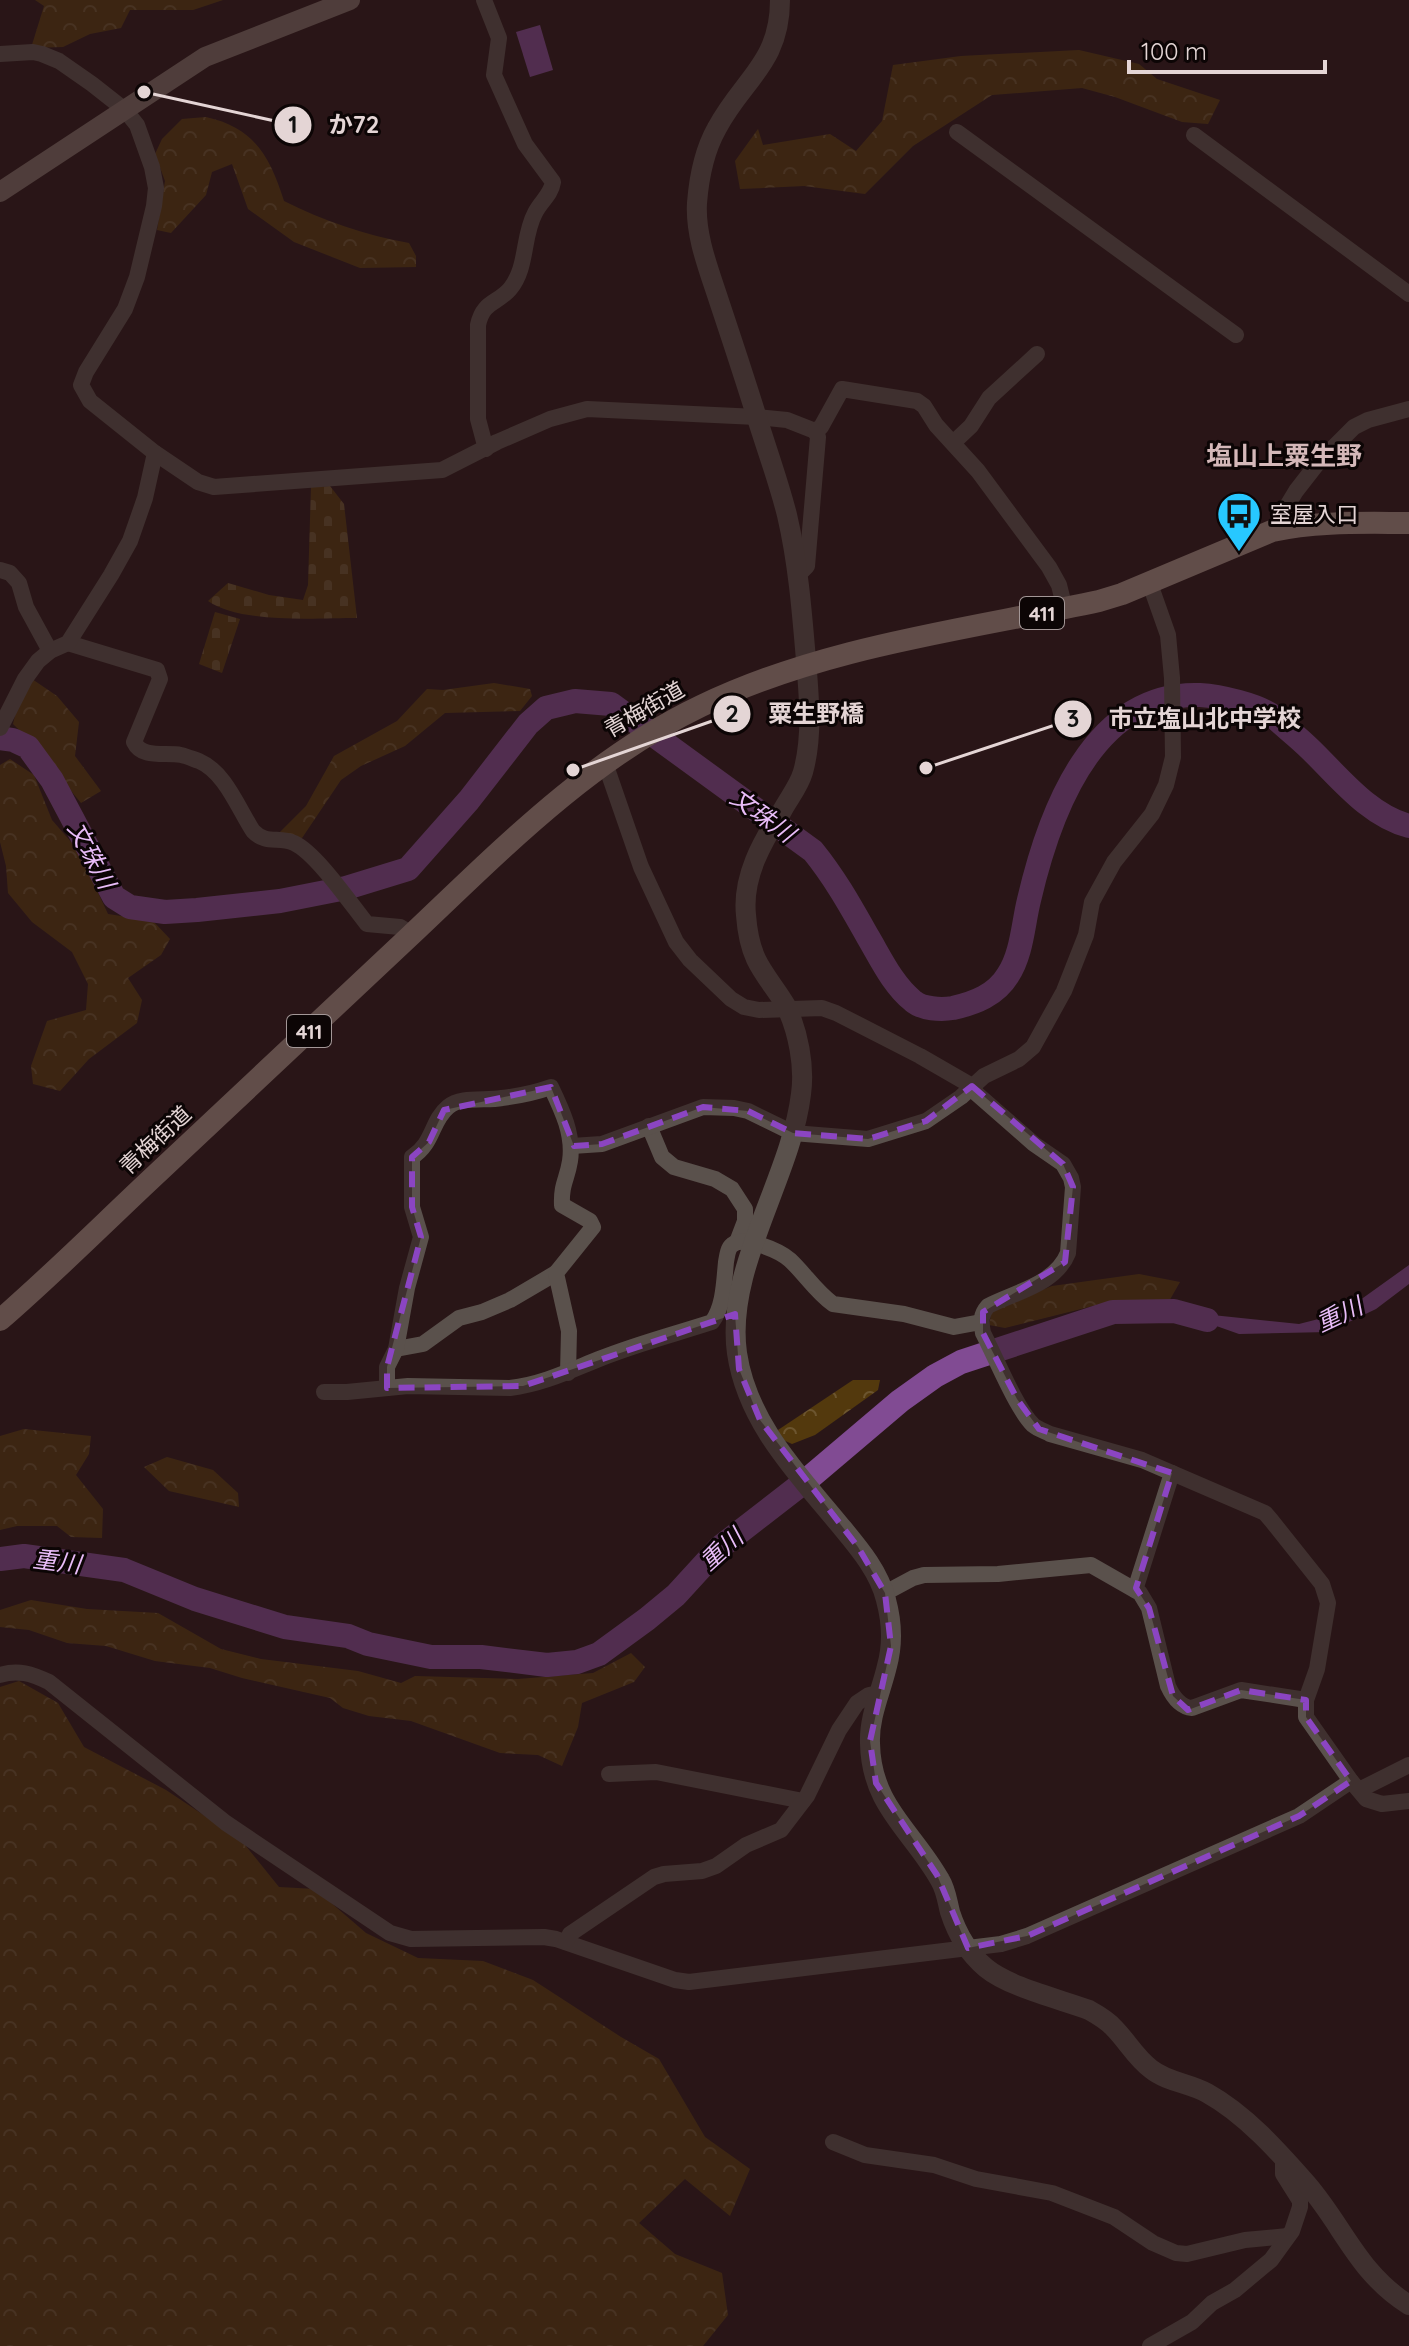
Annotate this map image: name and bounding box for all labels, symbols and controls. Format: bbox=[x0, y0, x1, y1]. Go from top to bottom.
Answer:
scale bar bbox=[1129, 24, 1325, 74]
text: 100 m bbox=[1141, 36, 1207, 66]
callout: か72 bbox=[273, 101, 395, 149]
text: 1 bbox=[288, 109, 298, 139]
text: か72 bbox=[329, 109, 379, 139]
district label: 塩山上粟生野 bbox=[1206, 439, 1362, 472]
bus stop icon: 室屋入口 bbox=[1215, 490, 1263, 553]
place label: 室屋入口 bbox=[1270, 500, 1358, 528]
road number: 411 bbox=[1020, 597, 1064, 629]
street label: 青梅街道 bbox=[599, 675, 689, 743]
callout: 粟生野橋 bbox=[712, 690, 880, 738]
callout: 市立塩山北中学校 bbox=[1053, 695, 1317, 743]
text: 2 bbox=[725, 698, 739, 728]
text: 粟生野橋 bbox=[768, 698, 864, 728]
text: 3 bbox=[1067, 703, 1079, 733]
text: 市立塩山北中学校 bbox=[1109, 703, 1301, 733]
water label: 文珠川 bbox=[725, 782, 803, 850]
water label: 文珠川 bbox=[62, 816, 124, 896]
road number: 411 bbox=[287, 1015, 331, 1047]
street label: 青梅街道 bbox=[113, 1100, 197, 1180]
water label: 重川 bbox=[1311, 1289, 1370, 1338]
water label: 重川 bbox=[693, 1520, 751, 1576]
water label: 重川 bbox=[31, 1543, 86, 1579]

